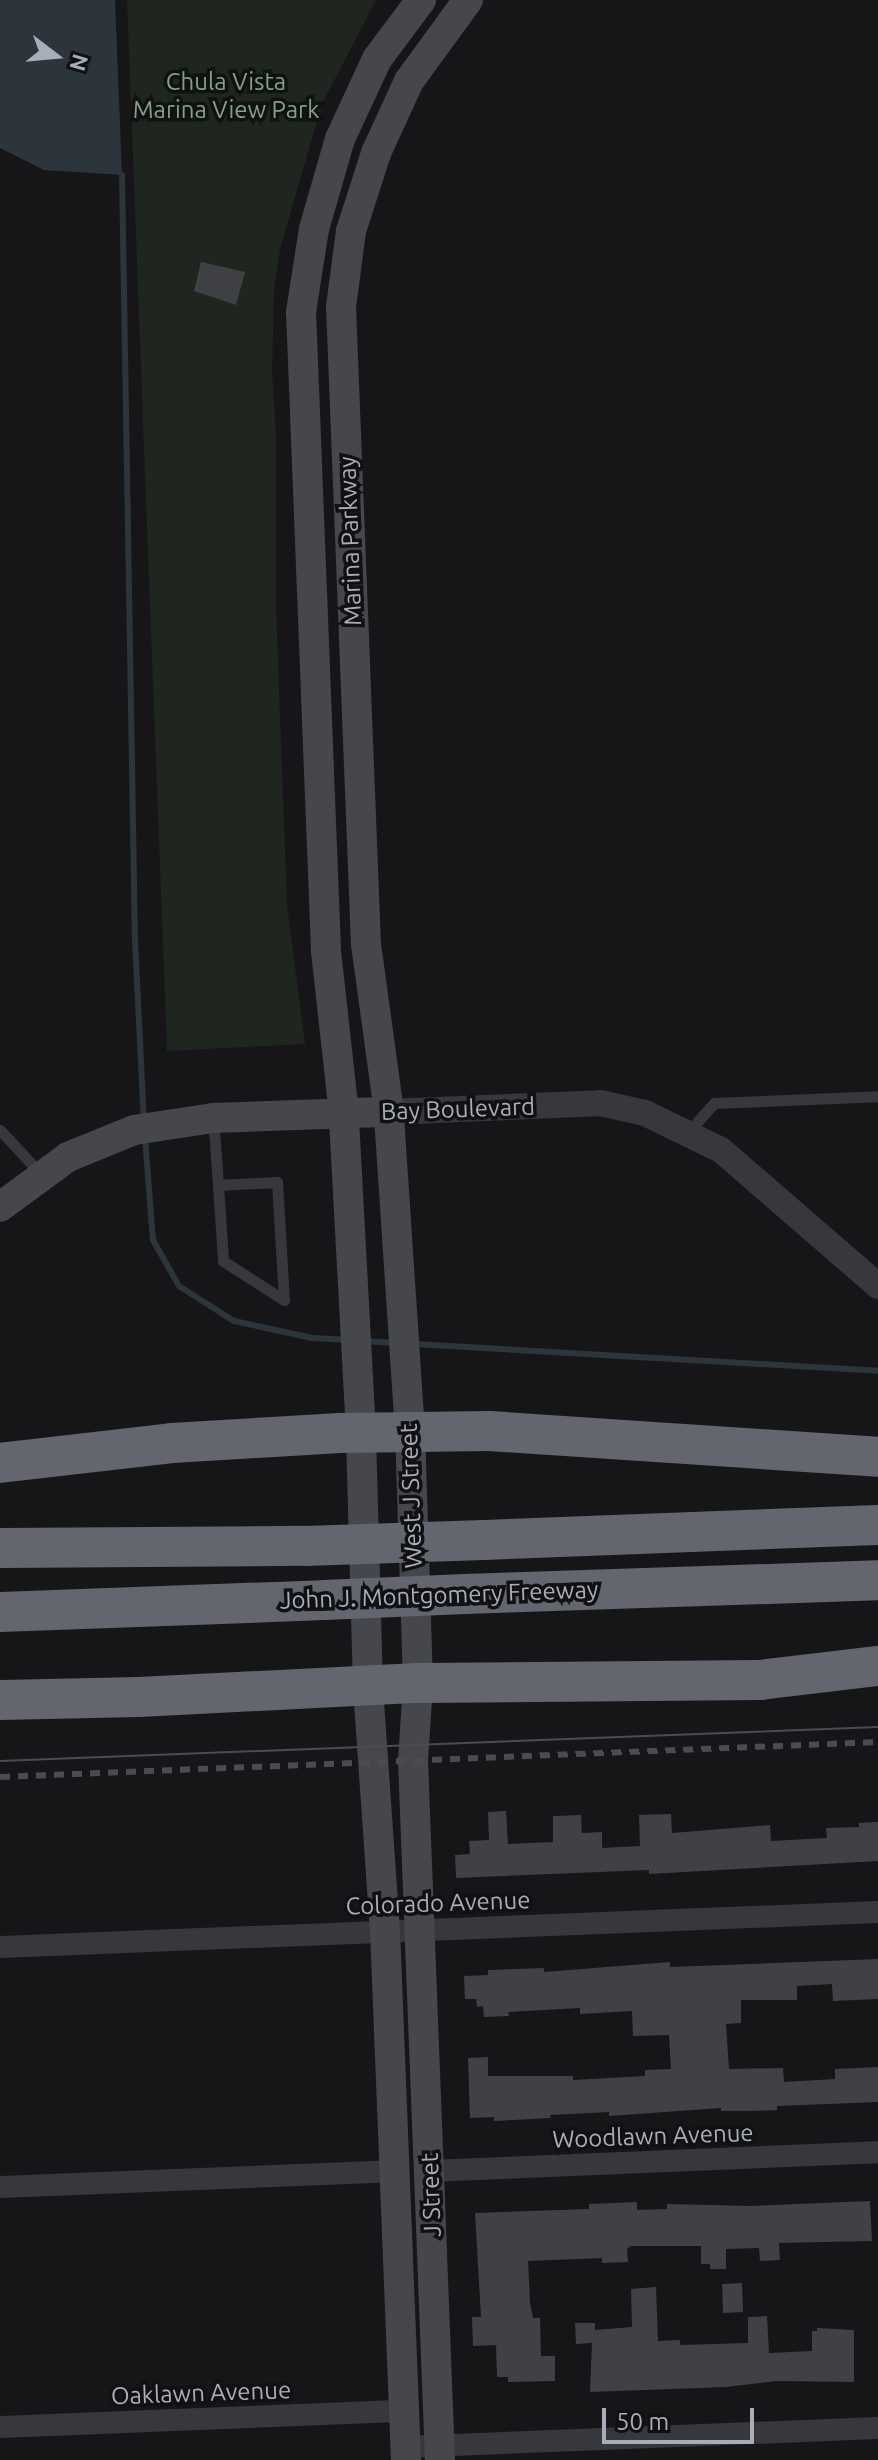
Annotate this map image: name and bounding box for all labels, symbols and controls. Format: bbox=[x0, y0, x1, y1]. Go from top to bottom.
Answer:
north arrow bbox=[16, 16, 96, 96]
text: N bbox=[65, 51, 94, 74]
park label: Chula Vista Marina View Park bbox=[133, 68, 319, 124]
street label: Marina Parkway bbox=[333, 456, 367, 626]
street label: Bay Boulevard bbox=[380, 1092, 536, 1126]
street label: West J Street bbox=[394, 1423, 428, 1569]
street label: John J. Montgomery Freeway bbox=[279, 1575, 599, 1615]
street label: Colorado Avenue bbox=[345, 1885, 531, 1921]
street label: Woodlawn Avenue bbox=[552, 2118, 754, 2154]
street label: J Street bbox=[415, 2152, 447, 2238]
street label: Oaklawn Avenue bbox=[110, 2375, 292, 2411]
scale bar bbox=[606, 2392, 758, 2442]
text: 50 m bbox=[616, 2408, 669, 2435]

